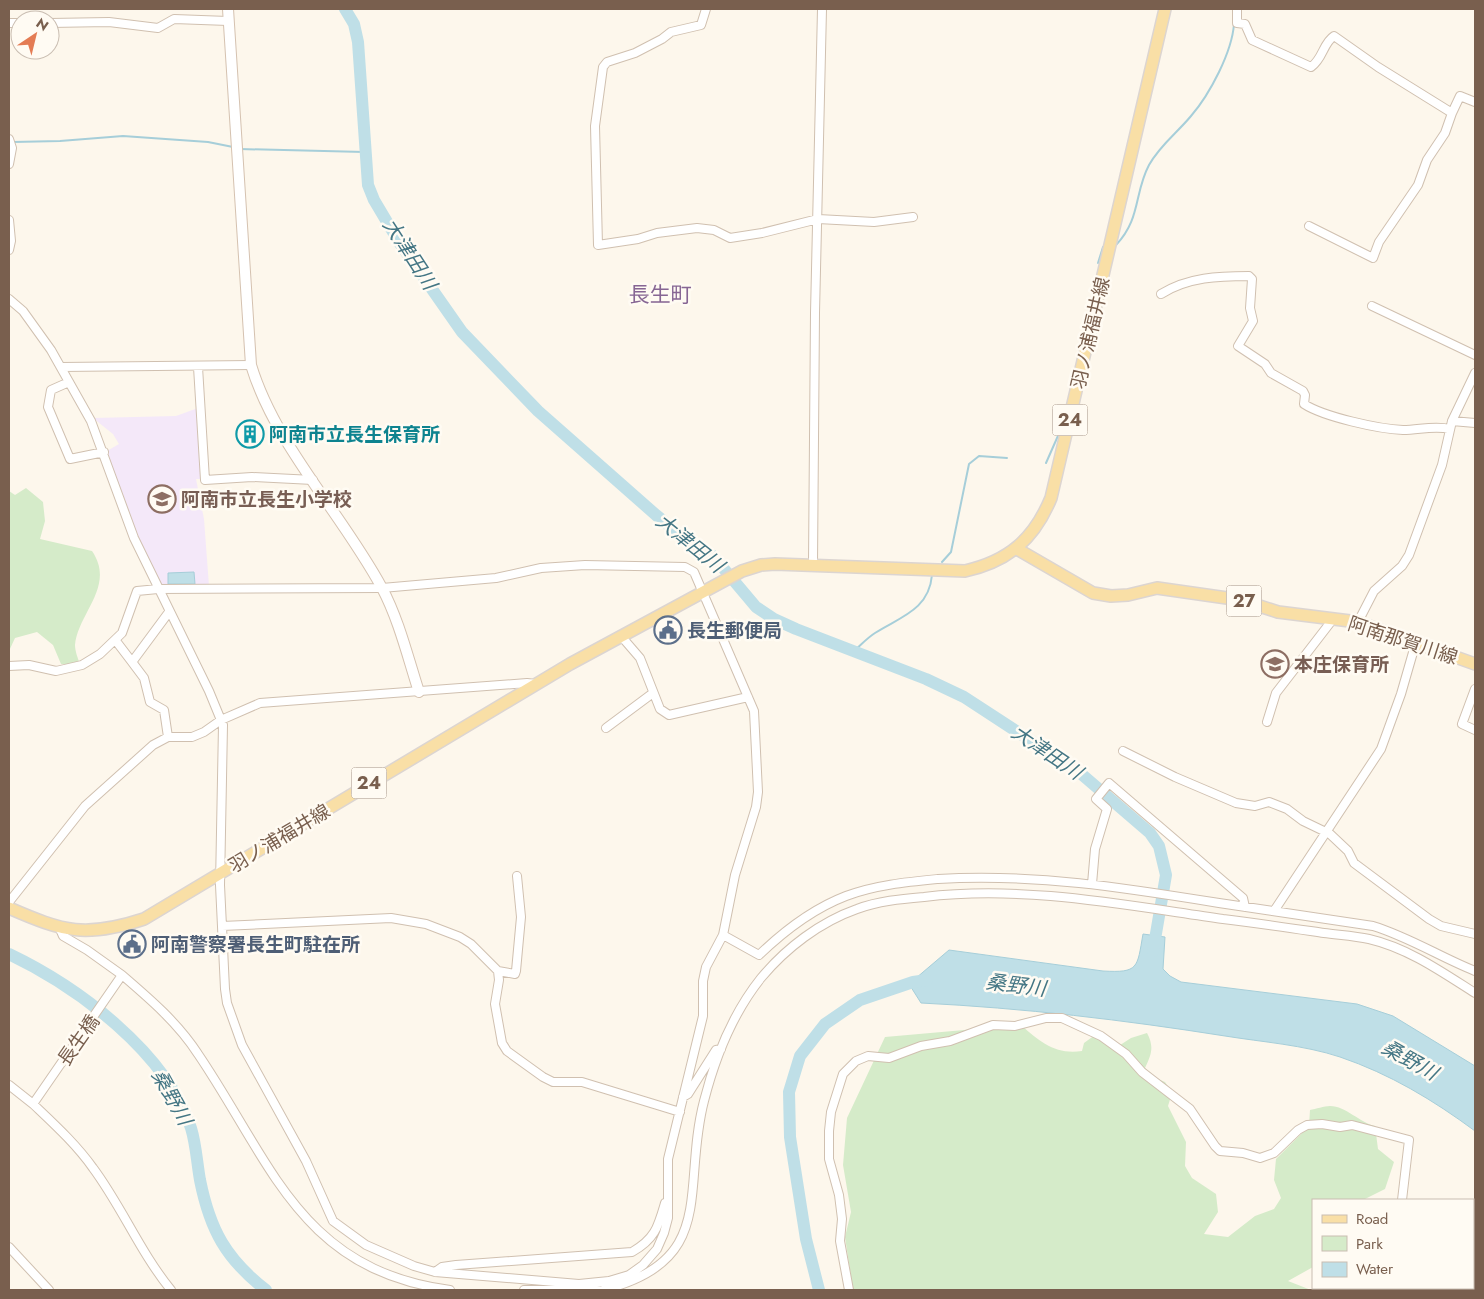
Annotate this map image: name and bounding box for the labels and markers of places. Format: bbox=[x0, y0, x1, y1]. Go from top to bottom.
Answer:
building icon: 阿南市立長生保育所 bbox=[235, 419, 265, 449]
place label: 阿南市立長生保育所 bbox=[269, 421, 440, 448]
school or university icon: 阿南市立長生小学校 bbox=[147, 484, 177, 514]
place label: 阿南市立長生小学校 bbox=[181, 486, 352, 513]
public building icon: 長生郵便局 bbox=[653, 615, 683, 645]
place label: 長生郵便局 bbox=[687, 617, 782, 644]
school or university icon: 本庄保育所 bbox=[1260, 649, 1290, 679]
place label: 本庄保育所 bbox=[1294, 651, 1389, 678]
public building icon: 阿南警察署長生町駐在所 bbox=[117, 929, 147, 959]
place label: 阿南警察署長生町駐在所 bbox=[151, 931, 360, 958]

